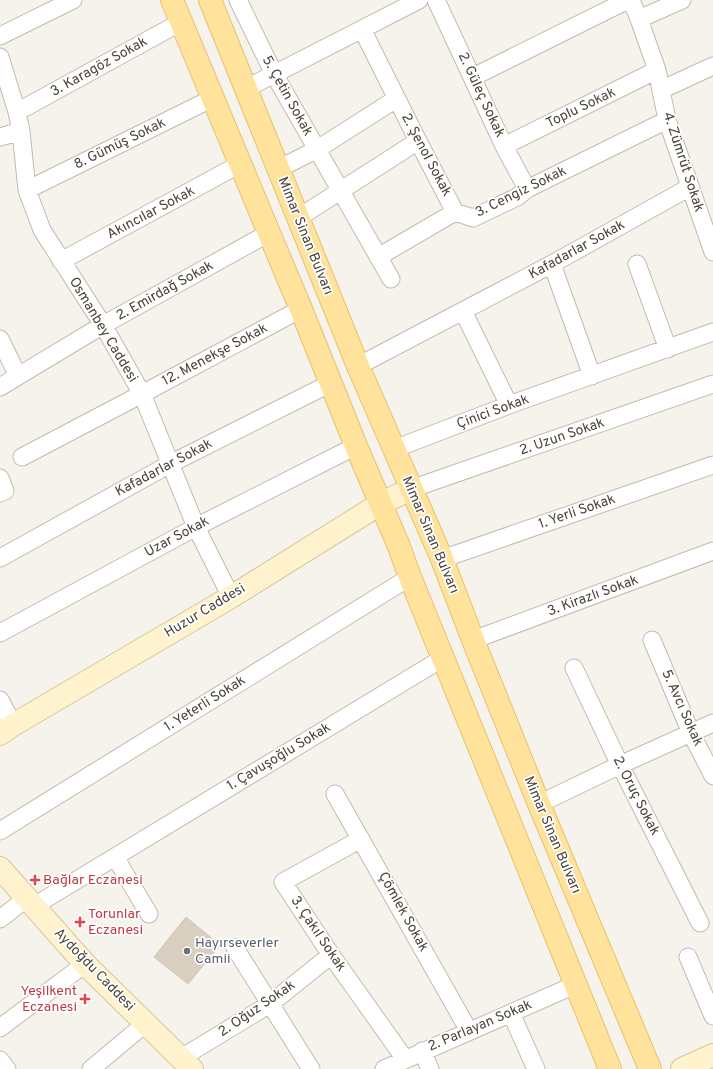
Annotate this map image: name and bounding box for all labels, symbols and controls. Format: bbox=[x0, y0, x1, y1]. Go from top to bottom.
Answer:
street label: 3. Karagöz Sokak bbox=[48, 33, 150, 101]
street label: 2. Güleç Sokak bbox=[454, 50, 508, 140]
street label: 5. Çetin Sokak bbox=[258, 53, 316, 139]
street label: Toplu Sokak bbox=[543, 84, 619, 132]
street label: 4. Zümrüt Sokak bbox=[659, 110, 707, 214]
street label: 2. Şenol Sokak bbox=[397, 111, 455, 199]
street label: 8. Gümüş Sokak bbox=[71, 114, 169, 174]
street label: 3. Cengiz Sokak bbox=[473, 163, 569, 221]
street label: Mimar Sinan Bulvarı bbox=[274, 175, 336, 297]
street label: Akıncılar Sokak bbox=[104, 183, 198, 243]
street label: Kafadarlar Sokak bbox=[526, 217, 628, 283]
street label: 2. Emirdağ Sokak bbox=[113, 257, 217, 325]
street label: Osmanbey Caddesi bbox=[65, 274, 141, 386]
street label: 12. Menekşe Sokak bbox=[159, 320, 271, 390]
street label: Çinici Sokak bbox=[455, 391, 531, 433]
street label: 2. Uzun Sokak bbox=[517, 415, 607, 459]
street label: Kafadarlar Sokak bbox=[113, 435, 215, 501]
street label: Mimar Sinan Bulvarı bbox=[398, 474, 462, 596]
street label: 1. Yerli Sokak bbox=[536, 491, 618, 533]
street label: Uzar Sokak bbox=[142, 513, 212, 561]
street label: 3. Kirazlı Sokak bbox=[545, 572, 641, 620]
street label: Huzur Caddesi bbox=[161, 580, 249, 642]
street label: 5. Avcı Sokak bbox=[658, 667, 706, 749]
street label: 1. Yeterli Sokak bbox=[161, 672, 249, 736]
street label: 1. Çavuşoğlu Sokak bbox=[224, 719, 334, 795]
street label: 2. Oruç Sokak bbox=[609, 754, 663, 838]
street label: Mimar Sinan Bulvarı bbox=[520, 774, 584, 896]
street label: Çömlek Sokak bbox=[374, 869, 432, 955]
place label: Bağlar Eczanesi bbox=[43, 872, 143, 889]
marker: Bağlar Eczanesi bbox=[30, 875, 40, 885]
street label: 3. Çakıl Sokak bbox=[287, 893, 349, 975]
place label: Torunlar Eczanesi bbox=[88, 906, 143, 939]
marker: Torunlar Eczanesi bbox=[75, 917, 85, 927]
street label: Aydoğdu Caddesi bbox=[50, 925, 138, 1015]
place label: Hayırseverler Camii bbox=[195, 935, 279, 968]
marker: Hayırseverler Camii bbox=[182, 946, 192, 956]
street label: 2. Oğuz Sokak bbox=[215, 977, 299, 1041]
place label: Yeşilkent Eczanesi bbox=[21, 983, 77, 1016]
marker: Yeşilkent Eczanesi bbox=[80, 994, 90, 1004]
street label: 2. Parlayan Sokak bbox=[426, 996, 534, 1056]

